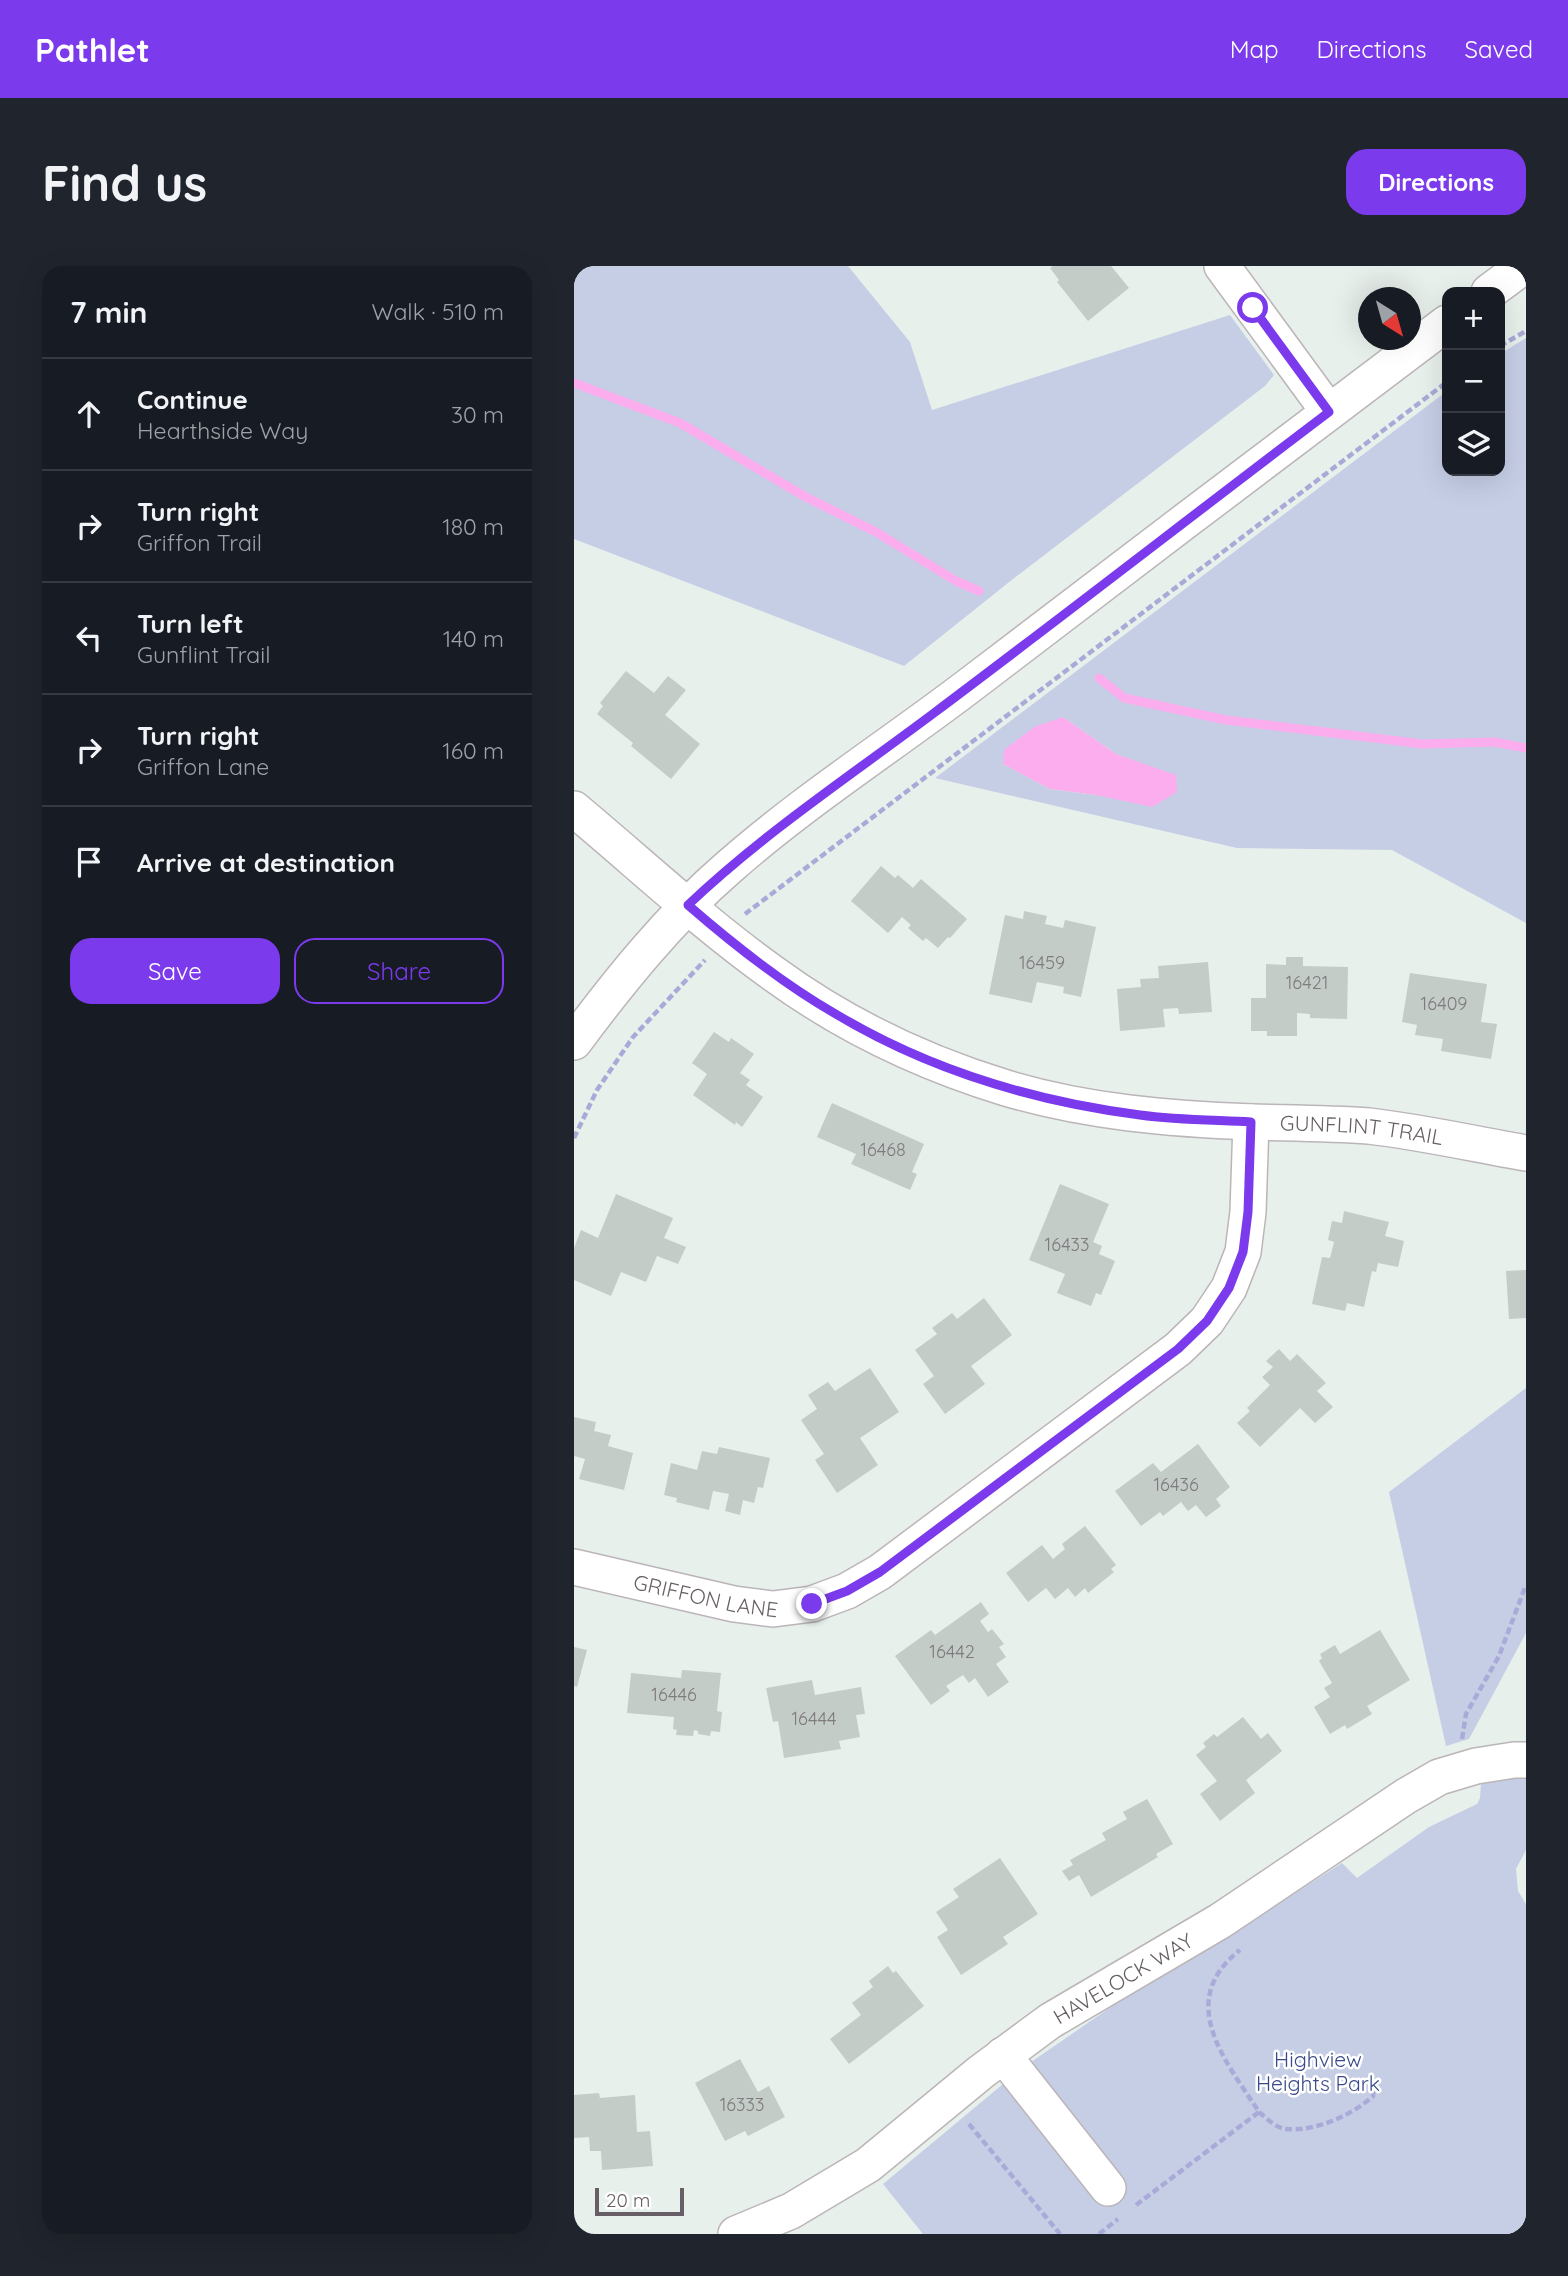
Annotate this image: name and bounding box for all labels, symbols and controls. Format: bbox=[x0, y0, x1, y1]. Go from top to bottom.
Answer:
text: Pathlet bbox=[35, 29, 150, 70]
text: Map bbox=[1230, 34, 1279, 64]
text: Directions bbox=[1317, 34, 1427, 64]
text: Saved bbox=[1465, 34, 1533, 64]
button: Directions bbox=[1346, 149, 1526, 215]
text: Find us bbox=[42, 152, 207, 213]
north arrow bbox=[1358, 287, 1421, 350]
map controls bbox=[1442, 287, 1505, 476]
button: + bbox=[1442, 287, 1505, 350]
route start bbox=[1237, 292, 1268, 323]
text: 7 min bbox=[70, 293, 148, 331]
text: Walk · 510 m bbox=[371, 297, 504, 326]
button: − bbox=[1442, 350, 1505, 413]
text: Continue bbox=[137, 383, 248, 416]
icon: ahead bbox=[70, 395, 108, 433]
text: 30 m bbox=[451, 400, 504, 429]
button: layers bbox=[1442, 413, 1505, 476]
text: Hearthside Way bbox=[137, 416, 308, 445]
text: Turn right bbox=[137, 495, 259, 528]
icon: right bbox=[70, 507, 108, 545]
text: 180 m bbox=[442, 512, 504, 541]
text: Griffon Trail bbox=[137, 528, 262, 557]
text: Turn left bbox=[137, 607, 244, 640]
icon: left bbox=[70, 619, 108, 657]
text: 140 m bbox=[443, 624, 504, 653]
text: Gunflint Trail bbox=[137, 640, 270, 669]
text: Turn right bbox=[137, 719, 259, 752]
icon: right bbox=[70, 731, 108, 769]
text: 160 m bbox=[442, 736, 504, 765]
text: Griffon Lane bbox=[137, 752, 269, 781]
icon: arrive bbox=[70, 843, 108, 881]
text: Arrive at destination bbox=[137, 846, 395, 879]
button: Save bbox=[70, 938, 280, 1004]
button: Share bbox=[294, 938, 504, 1004]
house number: 16459 bbox=[1019, 951, 1065, 974]
house number: 16421 bbox=[1286, 971, 1328, 994]
house number: 16409 bbox=[1421, 992, 1467, 1015]
street label: GUNFLINT TRAIL bbox=[1280, 1110, 1445, 1150]
house number: 16468 bbox=[860, 1138, 906, 1161]
house number: 16433 bbox=[1045, 1233, 1089, 1256]
house number: 16436 bbox=[1153, 1473, 1199, 1496]
street label: GRIFFON LANE bbox=[631, 1568, 779, 1623]
route end bbox=[796, 1588, 827, 1619]
house number: 16442 bbox=[929, 1640, 975, 1663]
house number: 16446 bbox=[651, 1683, 697, 1706]
house number: 16444 bbox=[791, 1707, 837, 1730]
street label: HAVELOCK WAY bbox=[1048, 1927, 1198, 2029]
park label: Highview Heights Park bbox=[1256, 2046, 1380, 2096]
house number: 16333 bbox=[720, 2093, 764, 2116]
scale bar bbox=[595, 2185, 684, 2217]
text: 20 m bbox=[606, 2188, 650, 2212]

